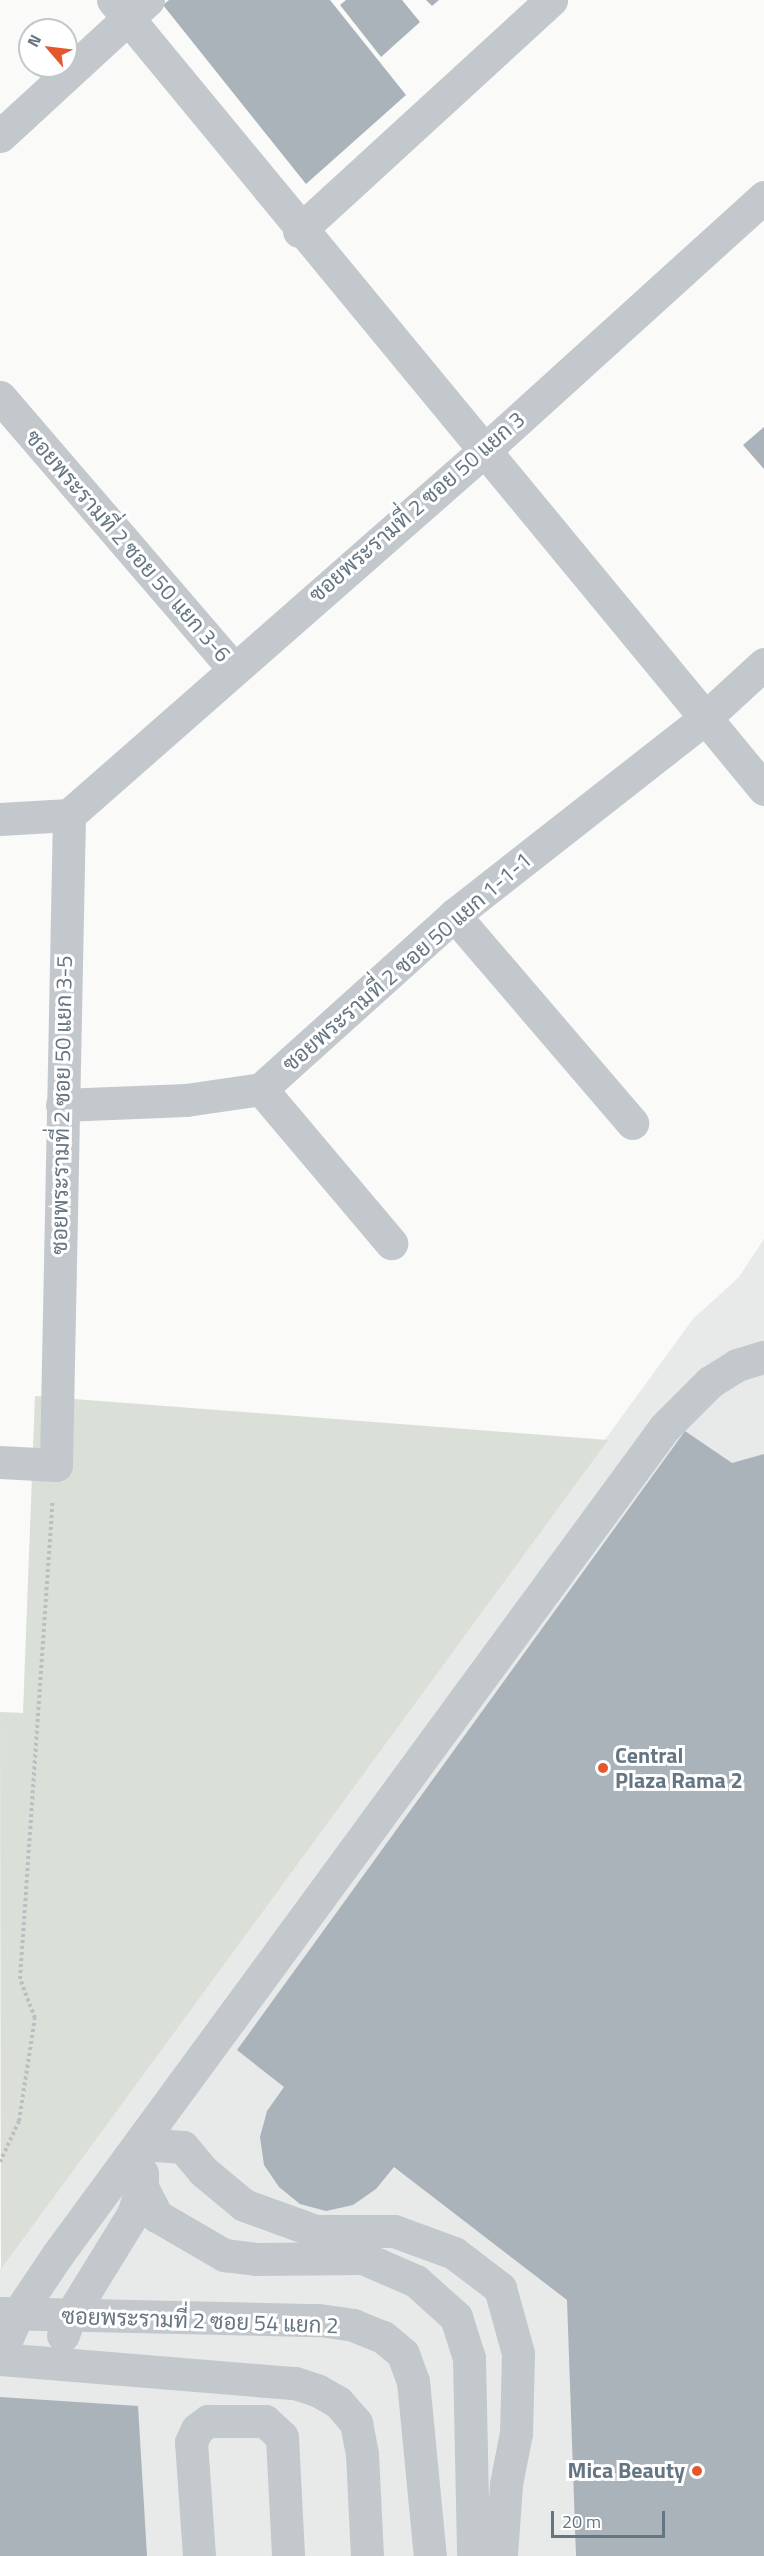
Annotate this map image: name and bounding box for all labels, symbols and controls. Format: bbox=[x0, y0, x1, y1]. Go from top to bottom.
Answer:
north arrow bbox=[18, 18, 78, 78]
text: N bbox=[21, 30, 47, 51]
street label: ซอยพระรามที่ 2 ซอย 50 แยก 3 bbox=[304, 406, 530, 608]
street label: ซอยพระรามที่ 2 ซอย 50 แยก 3-6 bbox=[20, 424, 236, 668]
street label: ซอยพระรามที่ 2 ซอย 50 แยก 1-1-1 bbox=[277, 847, 537, 1077]
street label: ซอยพระรามที่ 2 ซอย 50 แยก 3-5 bbox=[46, 955, 78, 1255]
place label: Central Plaza Rama 2 bbox=[615, 1742, 743, 1794]
marker: Central Plaza Rama 2 bbox=[596, 1761, 610, 1775]
street label: ซอยพระรามที่ 2 ซอย 54 แยก 2 bbox=[61, 2303, 339, 2339]
place label: Mica Beauty bbox=[568, 2458, 685, 2484]
marker: Mica Beauty bbox=[690, 2464, 704, 2478]
scale bar bbox=[554, 2499, 668, 2537]
text: 20 m bbox=[562, 2508, 601, 2535]

